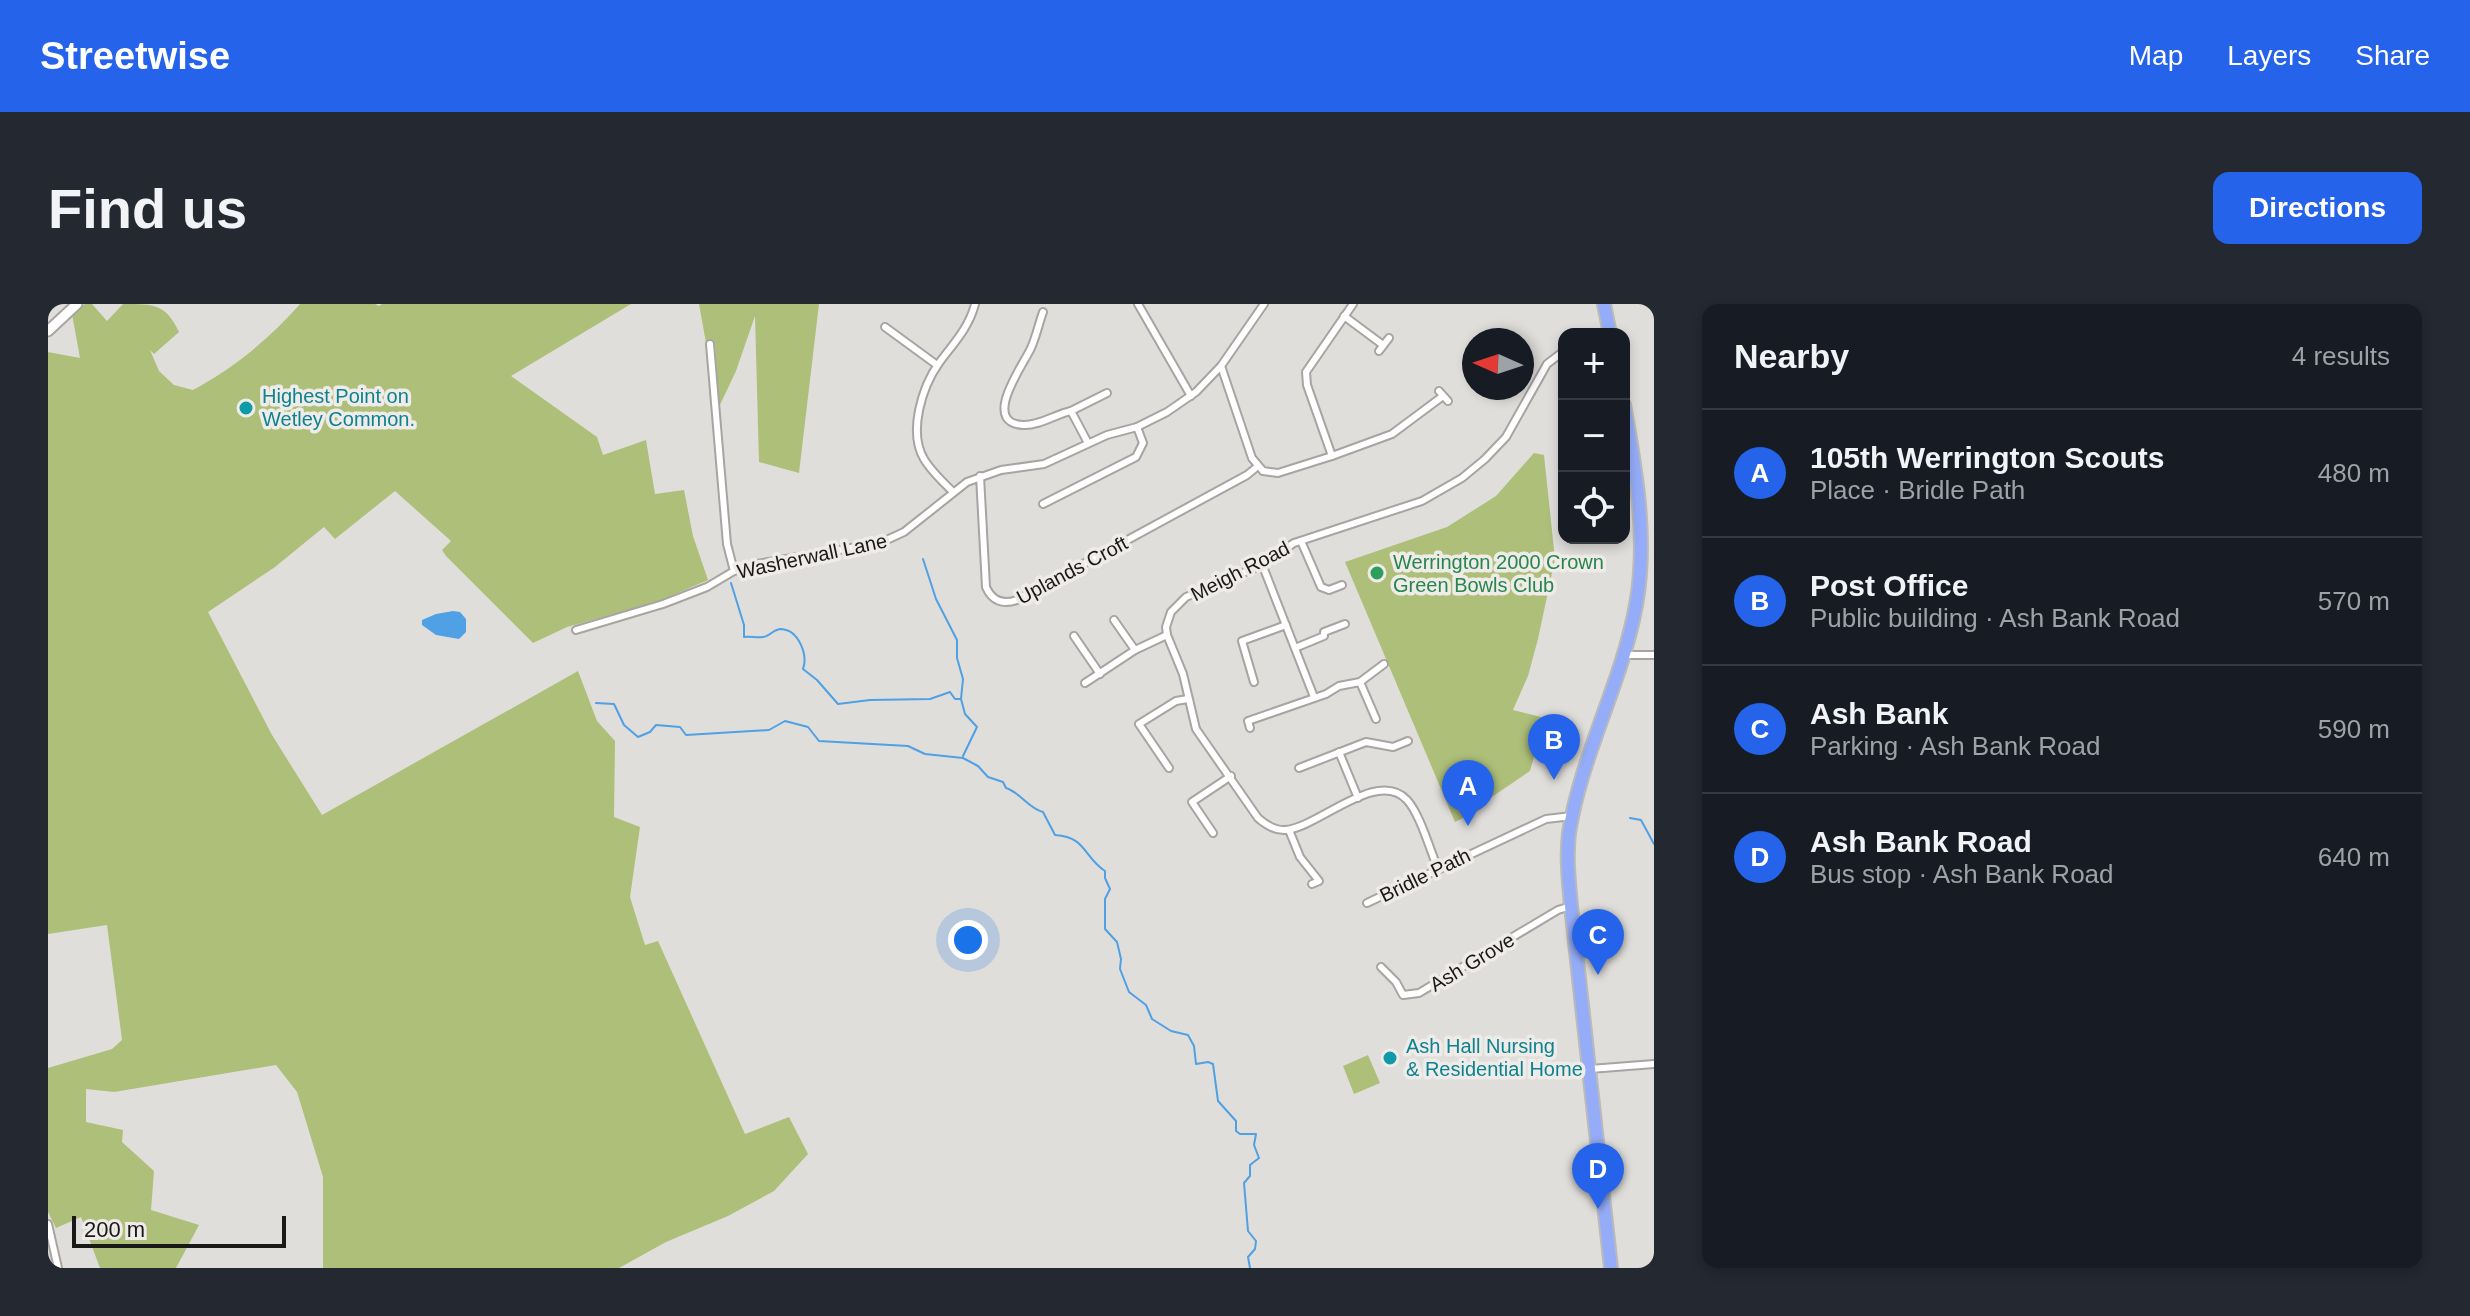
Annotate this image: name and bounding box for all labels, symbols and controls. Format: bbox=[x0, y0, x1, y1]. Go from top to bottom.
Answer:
text: Streetwise bbox=[40, 35, 230, 77]
text: Map bbox=[2129, 40, 2183, 71]
text: Layers bbox=[2227, 40, 2311, 71]
text: Share bbox=[2355, 40, 2430, 71]
button: Directions bbox=[2213, 172, 2422, 244]
text: Find us bbox=[48, 177, 247, 240]
north arrow bbox=[1462, 328, 1534, 400]
map controls bbox=[1558, 328, 1630, 544]
button: + bbox=[1558, 328, 1630, 400]
text: Nearby bbox=[1734, 337, 1849, 375]
text: 4 results bbox=[2292, 341, 2390, 371]
place label: Highest Point on Wetley Common. bbox=[262, 385, 415, 430]
marker: Highest Point on Wetley Common. bbox=[237, 399, 255, 417]
button: − bbox=[1558, 400, 1630, 472]
text: 105th Werrington Scouts bbox=[1810, 441, 2165, 474]
text: A bbox=[1751, 458, 1769, 488]
text: 480 m bbox=[2318, 458, 2390, 488]
button: locate bbox=[1558, 472, 1630, 544]
text: Place · Bridle Path bbox=[1810, 475, 2025, 505]
street label: Washerwall Lane bbox=[735, 529, 889, 583]
street label: Uplands Croft bbox=[1013, 531, 1132, 608]
street label: Meigh Road bbox=[1187, 537, 1293, 605]
place label: Werrington 2000 Crown Green Bowls Club bbox=[1393, 551, 1604, 596]
marker: Werrington 2000 Crown Green Bowls Club bbox=[1368, 564, 1386, 582]
text: Post Office bbox=[1810, 569, 1968, 602]
text: B bbox=[1751, 586, 1769, 616]
text: 570 m bbox=[2318, 586, 2390, 616]
text: Public building · Ash Bank Road bbox=[1810, 603, 2180, 633]
text: Ash Bank bbox=[1810, 697, 1948, 730]
pin: B bbox=[1528, 714, 1580, 780]
text: C bbox=[1751, 714, 1769, 744]
text: 590 m bbox=[2318, 714, 2390, 744]
text: Parking · Ash Bank Road bbox=[1810, 731, 2101, 761]
pin: A bbox=[1442, 760, 1494, 826]
text: Ash Bank Road bbox=[1810, 825, 2032, 858]
text: D bbox=[1751, 842, 1769, 872]
text: 640 m bbox=[2318, 842, 2390, 872]
street label: Bridle Path bbox=[1376, 844, 1474, 906]
text: Bus stop · Ash Bank Road bbox=[1810, 859, 2114, 889]
pin: C bbox=[1572, 909, 1624, 975]
your location bbox=[948, 920, 988, 960]
street label: Ash Grove bbox=[1426, 928, 1518, 996]
place label: Ash Hall Nursing & Residential Home bbox=[1406, 1035, 1583, 1080]
marker: Ash Hall Nursing & Residential Home bbox=[1381, 1049, 1399, 1067]
pin: D bbox=[1572, 1143, 1624, 1209]
scale bar bbox=[72, 1212, 286, 1248]
text: 200 m bbox=[84, 1217, 145, 1242]

